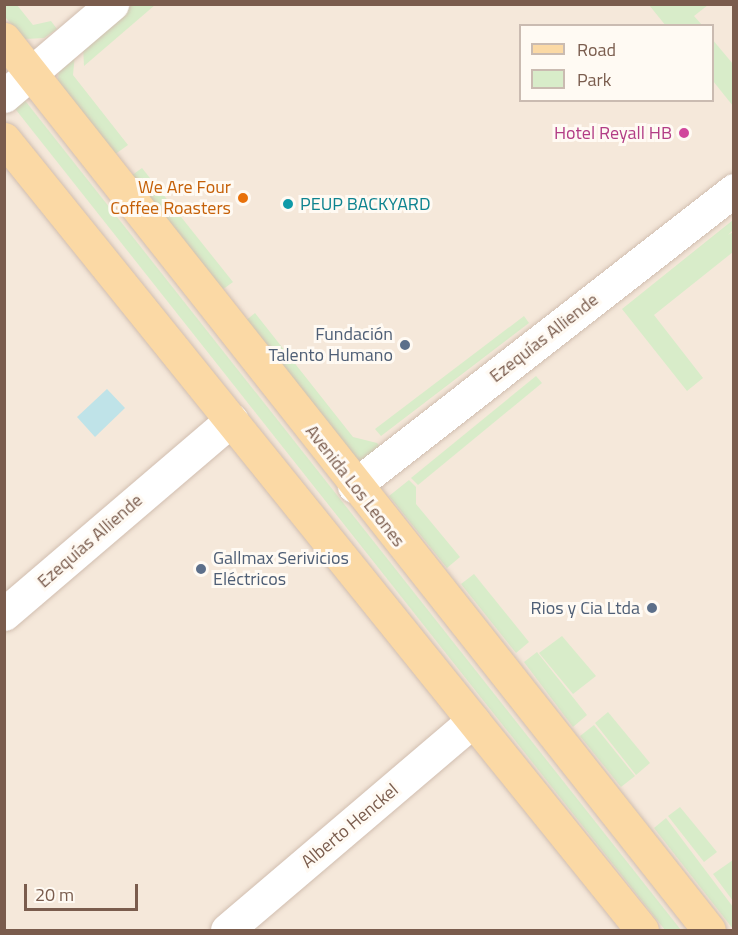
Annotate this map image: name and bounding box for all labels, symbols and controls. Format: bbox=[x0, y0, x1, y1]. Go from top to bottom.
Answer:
legend bbox=[519, 24, 714, 102]
text: Road bbox=[577, 36, 616, 63]
text: Park bbox=[577, 66, 611, 93]
place label: Hotel Reyall HB bbox=[554, 122, 672, 144]
marker: Hotel Reyall HB bbox=[677, 126, 691, 140]
place label: We Are Four Coffee Roasters bbox=[110, 177, 231, 219]
marker: We Are Four Coffee Roasters bbox=[236, 191, 250, 205]
place label: PEUP BACKYARD bbox=[300, 193, 431, 215]
marker: PEUP BACKYARD bbox=[281, 197, 295, 211]
street label: Ezequías Alliende bbox=[485, 289, 603, 387]
place label: Fundación Talento Humano bbox=[269, 324, 393, 366]
marker: Fundación Talento Humano bbox=[398, 338, 412, 352]
street label: Avenida Los Leones bbox=[301, 421, 409, 551]
street label: Ezequías Alliende bbox=[33, 490, 147, 592]
place label: Gallmax Serivicios Eléctricos bbox=[213, 548, 349, 590]
marker: Gallmax Serivicios Eléctricos bbox=[194, 562, 208, 576]
place label: Rios y Cia Ltda bbox=[531, 597, 640, 619]
marker: Rios y Cia Ltda bbox=[645, 601, 659, 615]
street label: Alberto Henckel bbox=[297, 779, 403, 873]
scale bar bbox=[27, 872, 141, 910]
text: 20 m bbox=[35, 881, 74, 908]

